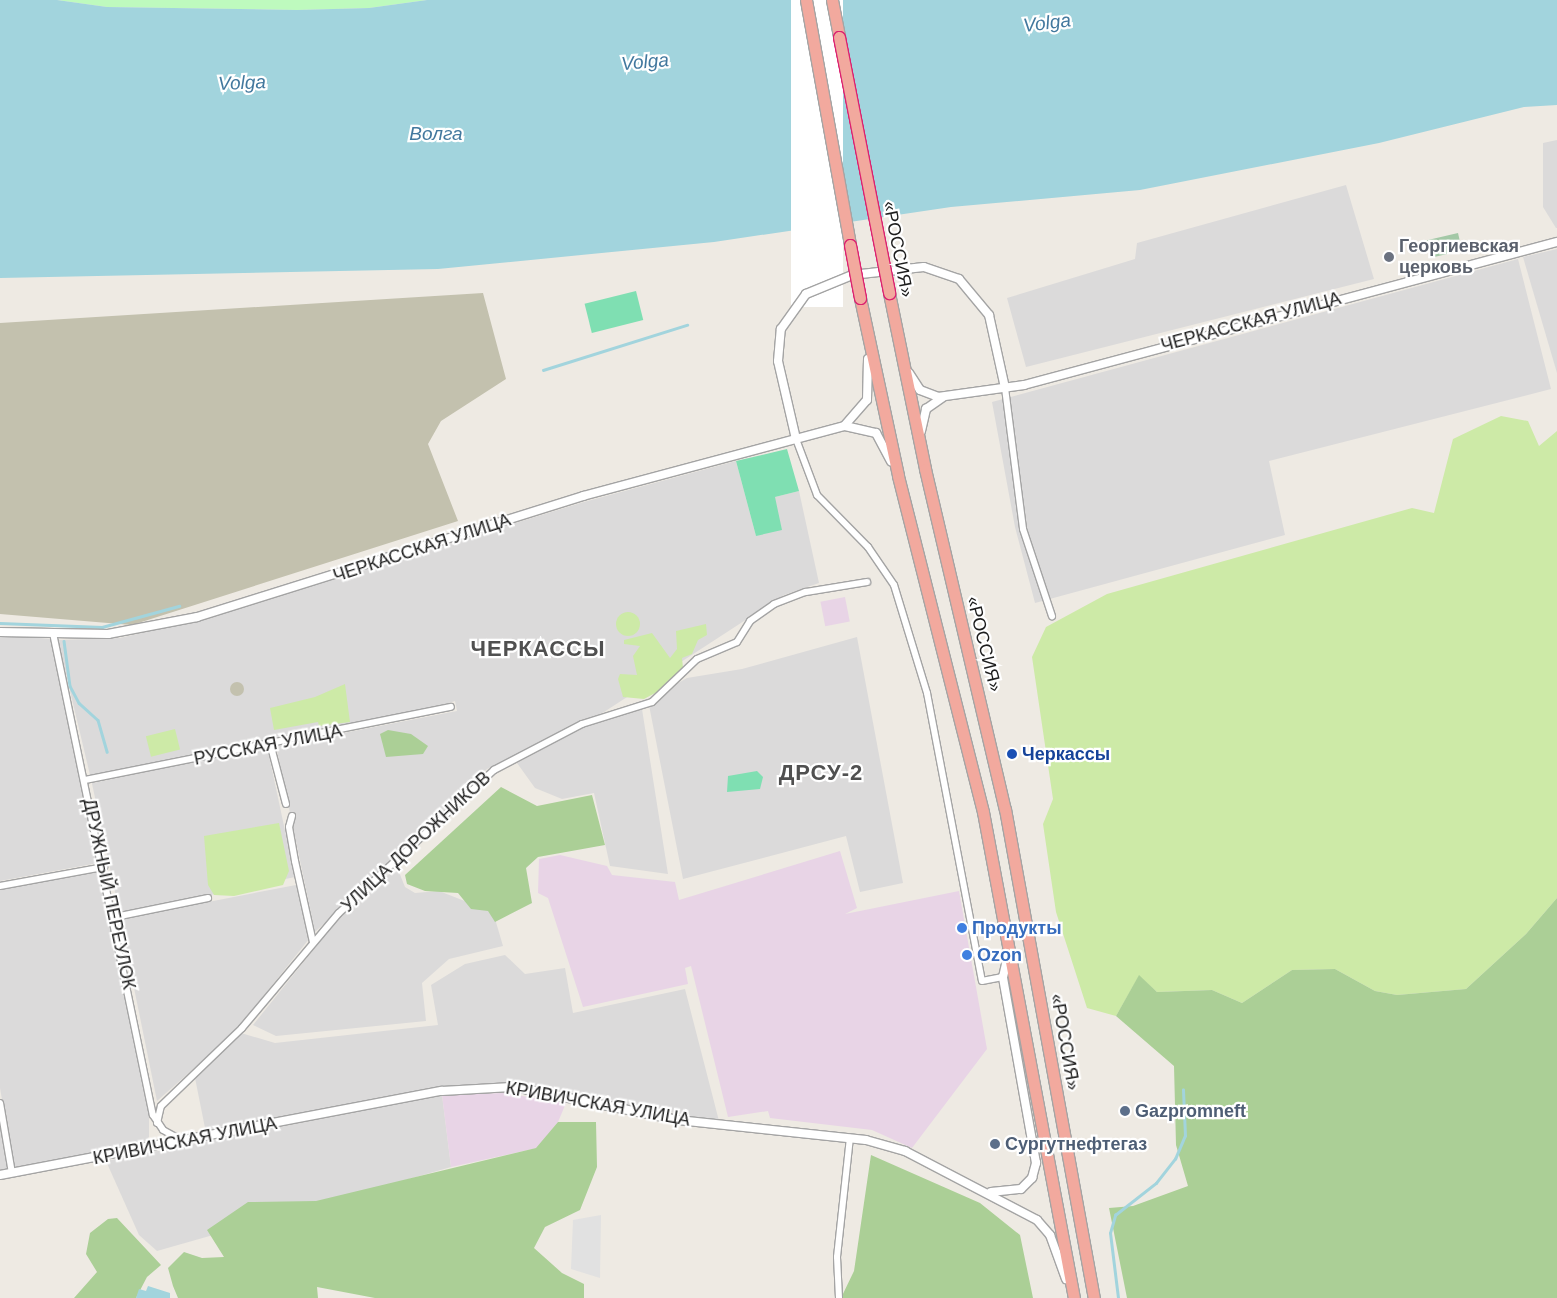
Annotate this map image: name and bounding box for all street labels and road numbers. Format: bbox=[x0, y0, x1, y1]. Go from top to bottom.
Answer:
street label: «РОССИЯ» bbox=[878, 199, 918, 299]
street label: ЧЕРКАССКАЯ УЛИЦА bbox=[1159, 288, 1343, 356]
street label: ЧЕРКАССКАЯ УЛИЦА bbox=[330, 509, 514, 587]
street label: «РОССИЯ» bbox=[962, 594, 1006, 694]
street label: РУССКАЯ УЛИЦА bbox=[192, 720, 344, 770]
street label: УЛИЦА ДОРОЖНИКОВ bbox=[337, 767, 495, 917]
street label: ДРУЖНЫЙ ПЕРЕУЛОК bbox=[78, 796, 140, 992]
street label: «РОССИЯ» bbox=[1046, 992, 1084, 1092]
street label: КРИВИЧСКАЯ УЛИЦА bbox=[504, 1077, 692, 1131]
street label: КРИВИЧСКАЯ УЛИЦА bbox=[91, 1113, 279, 1169]

